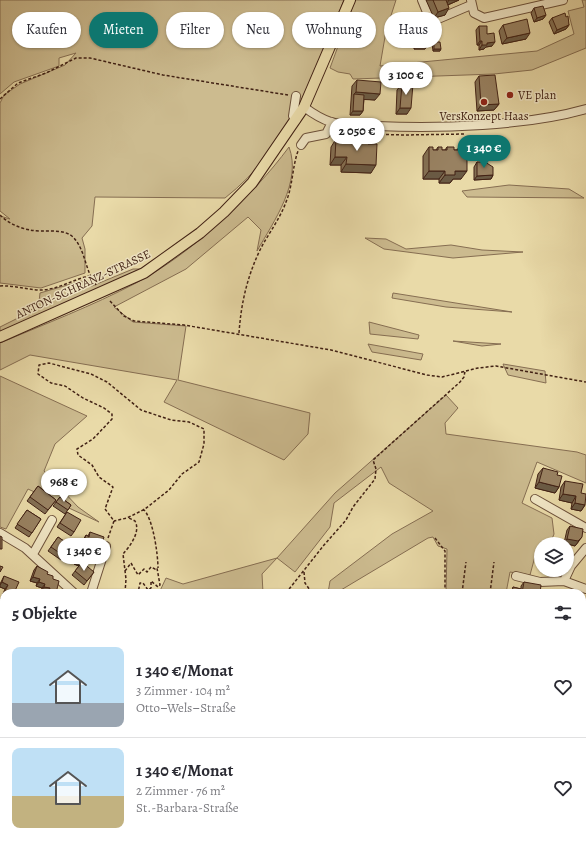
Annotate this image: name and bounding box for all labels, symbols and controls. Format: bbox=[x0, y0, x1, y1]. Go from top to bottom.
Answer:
chip: Kaufen bbox=[12, 12, 81, 48]
chip: Mieten bbox=[89, 12, 158, 48]
chip: Filter bbox=[166, 12, 224, 48]
chip: Neu bbox=[232, 12, 284, 48]
chip: Wohnung bbox=[292, 12, 376, 48]
chip: Haus bbox=[384, 12, 442, 48]
pin: 3 100 € bbox=[369, 62, 443, 96]
text: 3 100 € bbox=[388, 66, 424, 83]
place label: VE plan bbox=[517, 87, 557, 103]
marker: VE plan bbox=[505, 90, 515, 100]
marker: VersKonzept Haas bbox=[479, 97, 489, 107]
place label: VersKonzept Haas bbox=[439, 108, 529, 124]
pin: 2 050 € bbox=[320, 118, 394, 152]
text: 2 050 € bbox=[339, 122, 375, 139]
pin: 1 340 € bbox=[447, 135, 521, 169]
text: 1 340 € bbox=[467, 139, 501, 156]
street label: ANTON-SCHRANZ-STRASSE bbox=[12, 246, 153, 323]
pin: 968 € bbox=[36, 469, 92, 503]
text: 968 € bbox=[50, 473, 78, 490]
map controls bbox=[534, 537, 574, 577]
button: layers bbox=[534, 537, 574, 577]
pin: 1 340 € bbox=[47, 538, 121, 572]
text: 1 340 € bbox=[67, 542, 101, 559]
text: 5 Objekte bbox=[12, 602, 77, 625]
icon: filters bbox=[552, 602, 574, 624]
text: 1 340 €/Monat bbox=[136, 659, 233, 682]
icon: home bbox=[44, 663, 92, 711]
icon: heart bbox=[552, 676, 574, 698]
text: 3 Zimmer · 104 m² bbox=[136, 682, 230, 699]
text: Otto–Wels–Straße bbox=[136, 699, 236, 716]
text: 1 340 €/Monat bbox=[136, 759, 233, 782]
icon: home bbox=[44, 764, 92, 812]
icon: heart bbox=[552, 777, 574, 799]
text: 2 Zimmer · 76 m² bbox=[136, 782, 225, 799]
text: St.-Barbara-Straße bbox=[136, 799, 239, 816]

